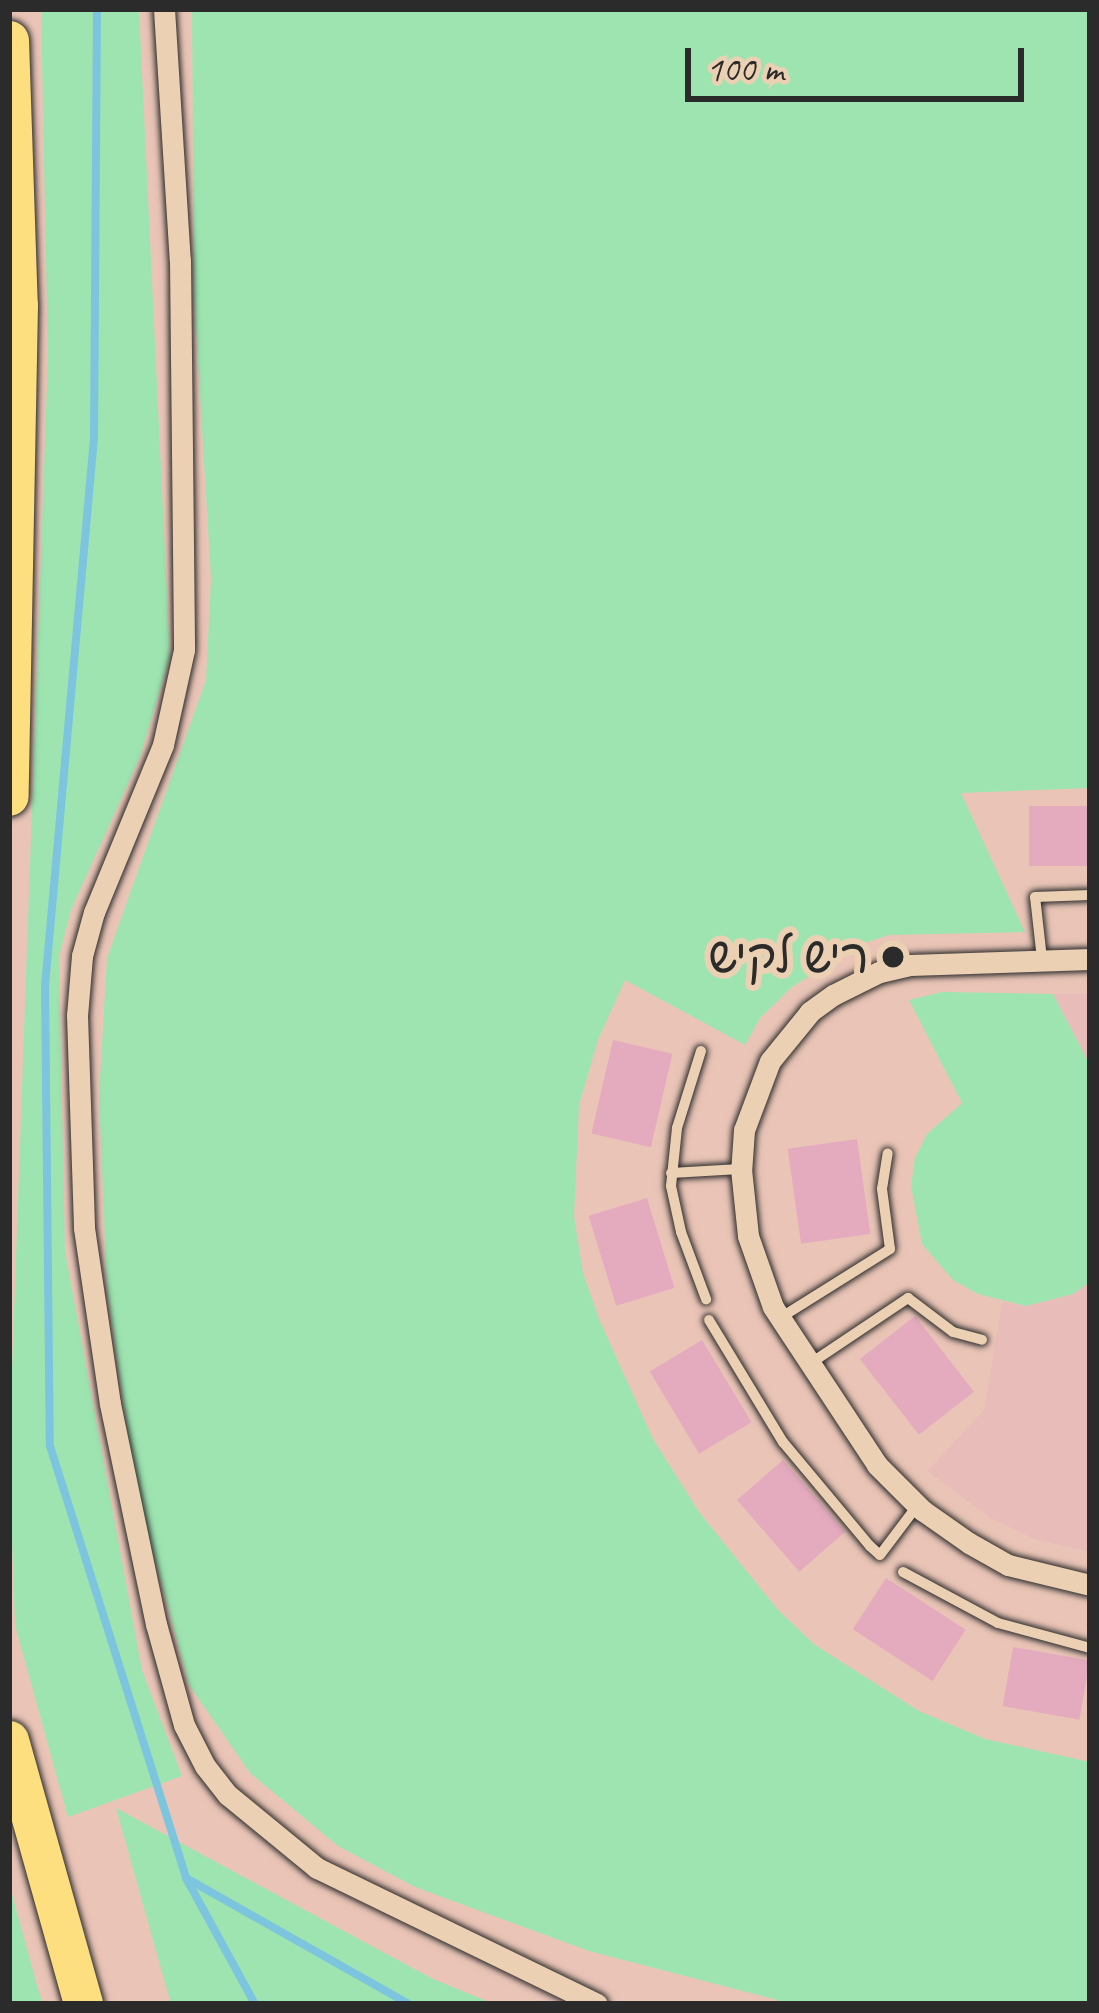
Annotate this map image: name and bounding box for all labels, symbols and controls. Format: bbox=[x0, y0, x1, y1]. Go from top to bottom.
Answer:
scale bar bbox=[691, 24, 1030, 98]
text: 100 m bbox=[706, 46, 783, 92]
place label: ריש לקיש bbox=[708, 928, 869, 986]
marker: ריש לקיש bbox=[880, 944, 906, 970]

